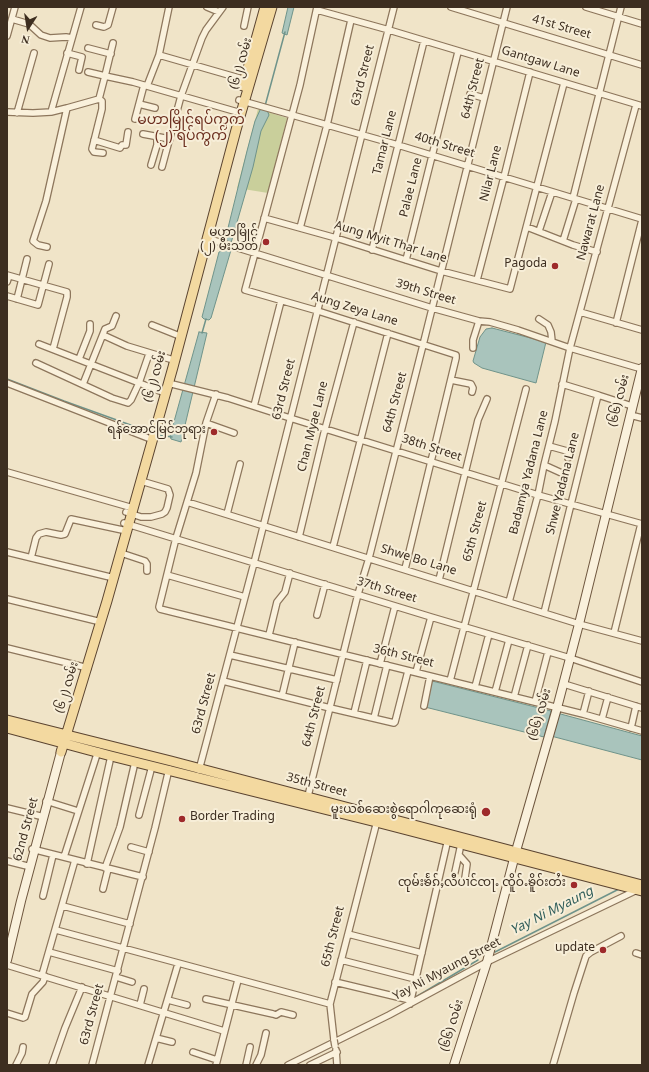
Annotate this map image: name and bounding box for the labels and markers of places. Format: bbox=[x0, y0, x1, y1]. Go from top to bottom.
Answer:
place label: မဟာမြိုင် (၂) မီးသတ် bbox=[200, 228, 258, 256]
marker: မဟာမြိုင် (၂) မီးသတ် bbox=[261, 237, 271, 247]
place label: Pagoda bbox=[504, 259, 547, 273]
marker: Pagoda bbox=[550, 261, 560, 271]
place label: ရန်အောင်မြင်ဘုရား bbox=[107, 425, 206, 439]
marker: ရန်အောင်မြင်ဘုရား bbox=[209, 427, 219, 437]
place label: မူးယစ်ဆေးစွဲရောဂါကုဆေးရုံ bbox=[331, 805, 477, 819]
marker: မူးယစ်ဆေးစွဲရောဂါကုဆေးရုံ bbox=[480, 806, 492, 818]
place label: Border Trading bbox=[190, 812, 275, 826]
marker: Border Trading bbox=[177, 814, 187, 824]
place label: ၸုမ်းၶႅၵ်ႇလီပၢင်ၸႃႉ ၸိူဝ်ႉၶိူဝ်းတႆး bbox=[398, 878, 566, 892]
marker: ၸုမ်းၶႅၵ်ႇလီပၢင်ၸႃႉ ၸိူဝ်ႉၶိူဝ်းတႆး bbox=[569, 880, 579, 890]
place label: update bbox=[555, 943, 595, 957]
marker: update bbox=[598, 945, 608, 955]

